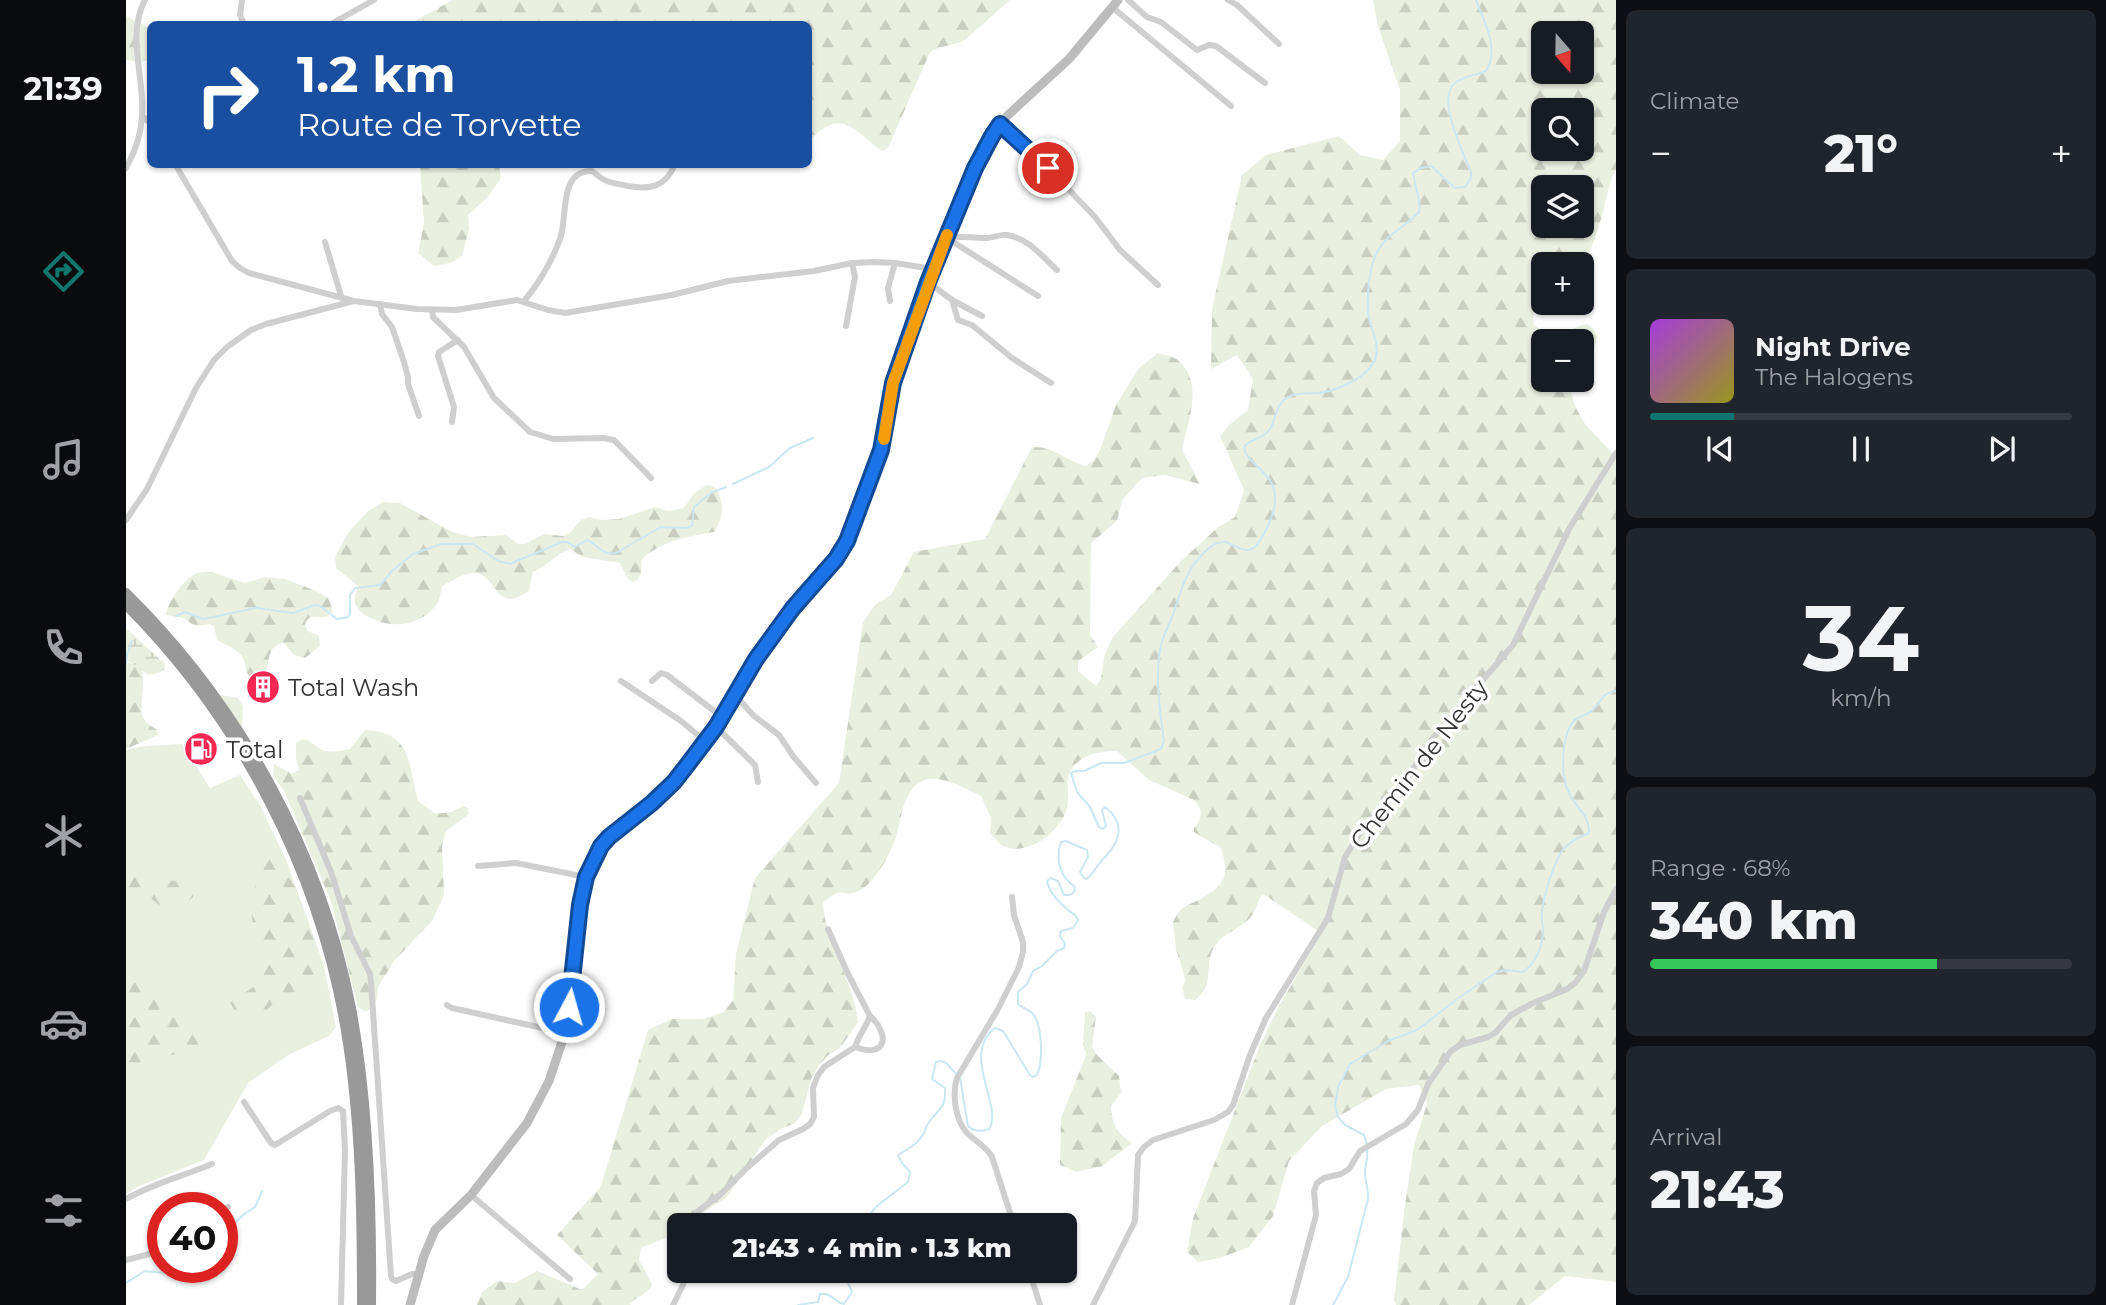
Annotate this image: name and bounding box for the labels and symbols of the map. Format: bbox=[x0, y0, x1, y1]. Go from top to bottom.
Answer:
north arrow bbox=[1531, 21, 1594, 84]
pin bbox=[1018, 138, 1078, 198]
building icon: Total Wash bbox=[244, 668, 282, 706]
place label: Total Wash bbox=[288, 673, 419, 702]
street label: Chemin de Nesty bbox=[1344, 674, 1494, 854]
fuel station icon: Total bbox=[182, 730, 220, 768]
place label: Total bbox=[226, 735, 283, 764]
position arrow bbox=[532, 970, 606, 1044]
speed limit sign: 40 bbox=[147, 1192, 238, 1283]

